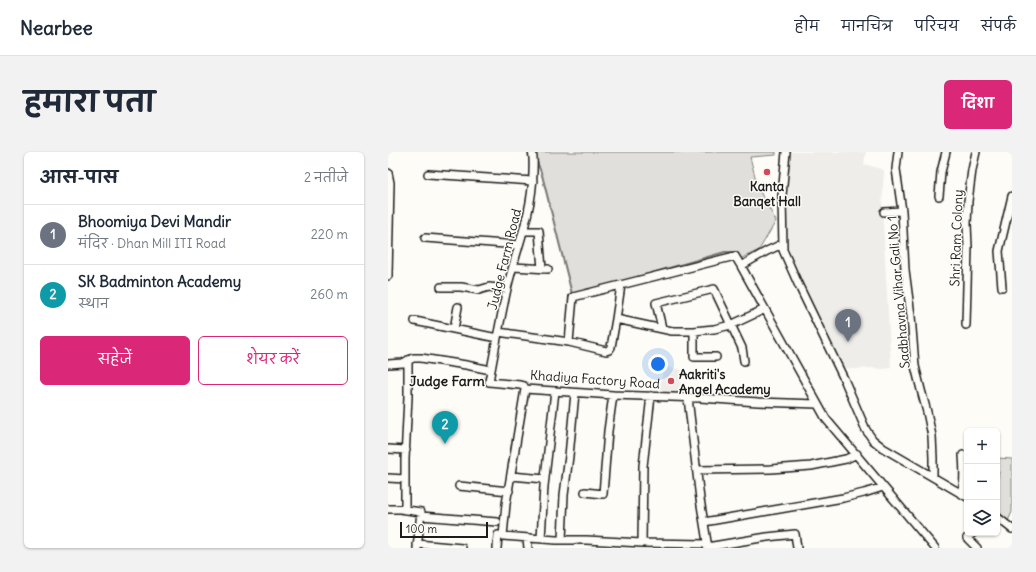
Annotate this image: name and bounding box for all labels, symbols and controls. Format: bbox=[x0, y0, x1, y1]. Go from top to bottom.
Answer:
text: Nearbee bbox=[20, 16, 93, 40]
text: होम bbox=[795, 17, 819, 35]
text: मानचित्र bbox=[841, 17, 893, 35]
text: परिचय bbox=[915, 17, 959, 35]
text: संपर्क bbox=[981, 17, 1016, 35]
button: दिशा bbox=[944, 80, 1012, 129]
text: हमारा पता bbox=[24, 84, 155, 120]
text: आस-पास bbox=[40, 166, 118, 188]
marker: Kanta Banqet Hall bbox=[762, 167, 772, 177]
text: 2 नतीजे bbox=[304, 169, 348, 186]
place label: Kanta Banqet Hall bbox=[733, 178, 801, 210]
street label: Shri Ram Colony bbox=[946, 189, 967, 287]
street label: Judge Farm Road bbox=[484, 206, 525, 311]
text: Bhoomiya Devi Mandir bbox=[78, 212, 231, 231]
street label: Sadbhavna Vihar Gali No 1 bbox=[883, 215, 914, 369]
text: 1 bbox=[50, 226, 56, 243]
text: 220 m bbox=[311, 226, 348, 243]
text: मंदिर · Dhan Mill ITI Road bbox=[78, 235, 226, 252]
text: SK Badminton Academy bbox=[78, 272, 241, 291]
text: 2 bbox=[49, 286, 57, 303]
text: 260 m bbox=[310, 286, 348, 303]
text: स्थान bbox=[78, 295, 109, 312]
pin: 1 bbox=[835, 309, 861, 342]
button: सहेजें bbox=[40, 336, 190, 385]
button: शेयर करें bbox=[198, 336, 348, 385]
your location bbox=[648, 354, 668, 374]
street label: Khadiya Factory Road bbox=[530, 366, 661, 393]
place label: Aakriti's Angel Academy bbox=[679, 366, 771, 398]
district label: Judge Farm bbox=[409, 372, 485, 390]
marker: Aakriti's Angel Academy bbox=[666, 376, 676, 386]
pin: 2 bbox=[432, 411, 458, 444]
map controls bbox=[964, 428, 1000, 536]
button: + bbox=[964, 428, 1000, 464]
button: − bbox=[964, 464, 1000, 500]
button: layers bbox=[964, 500, 1000, 536]
scale bar bbox=[400, 520, 488, 539]
text: 100 m bbox=[406, 522, 437, 536]

